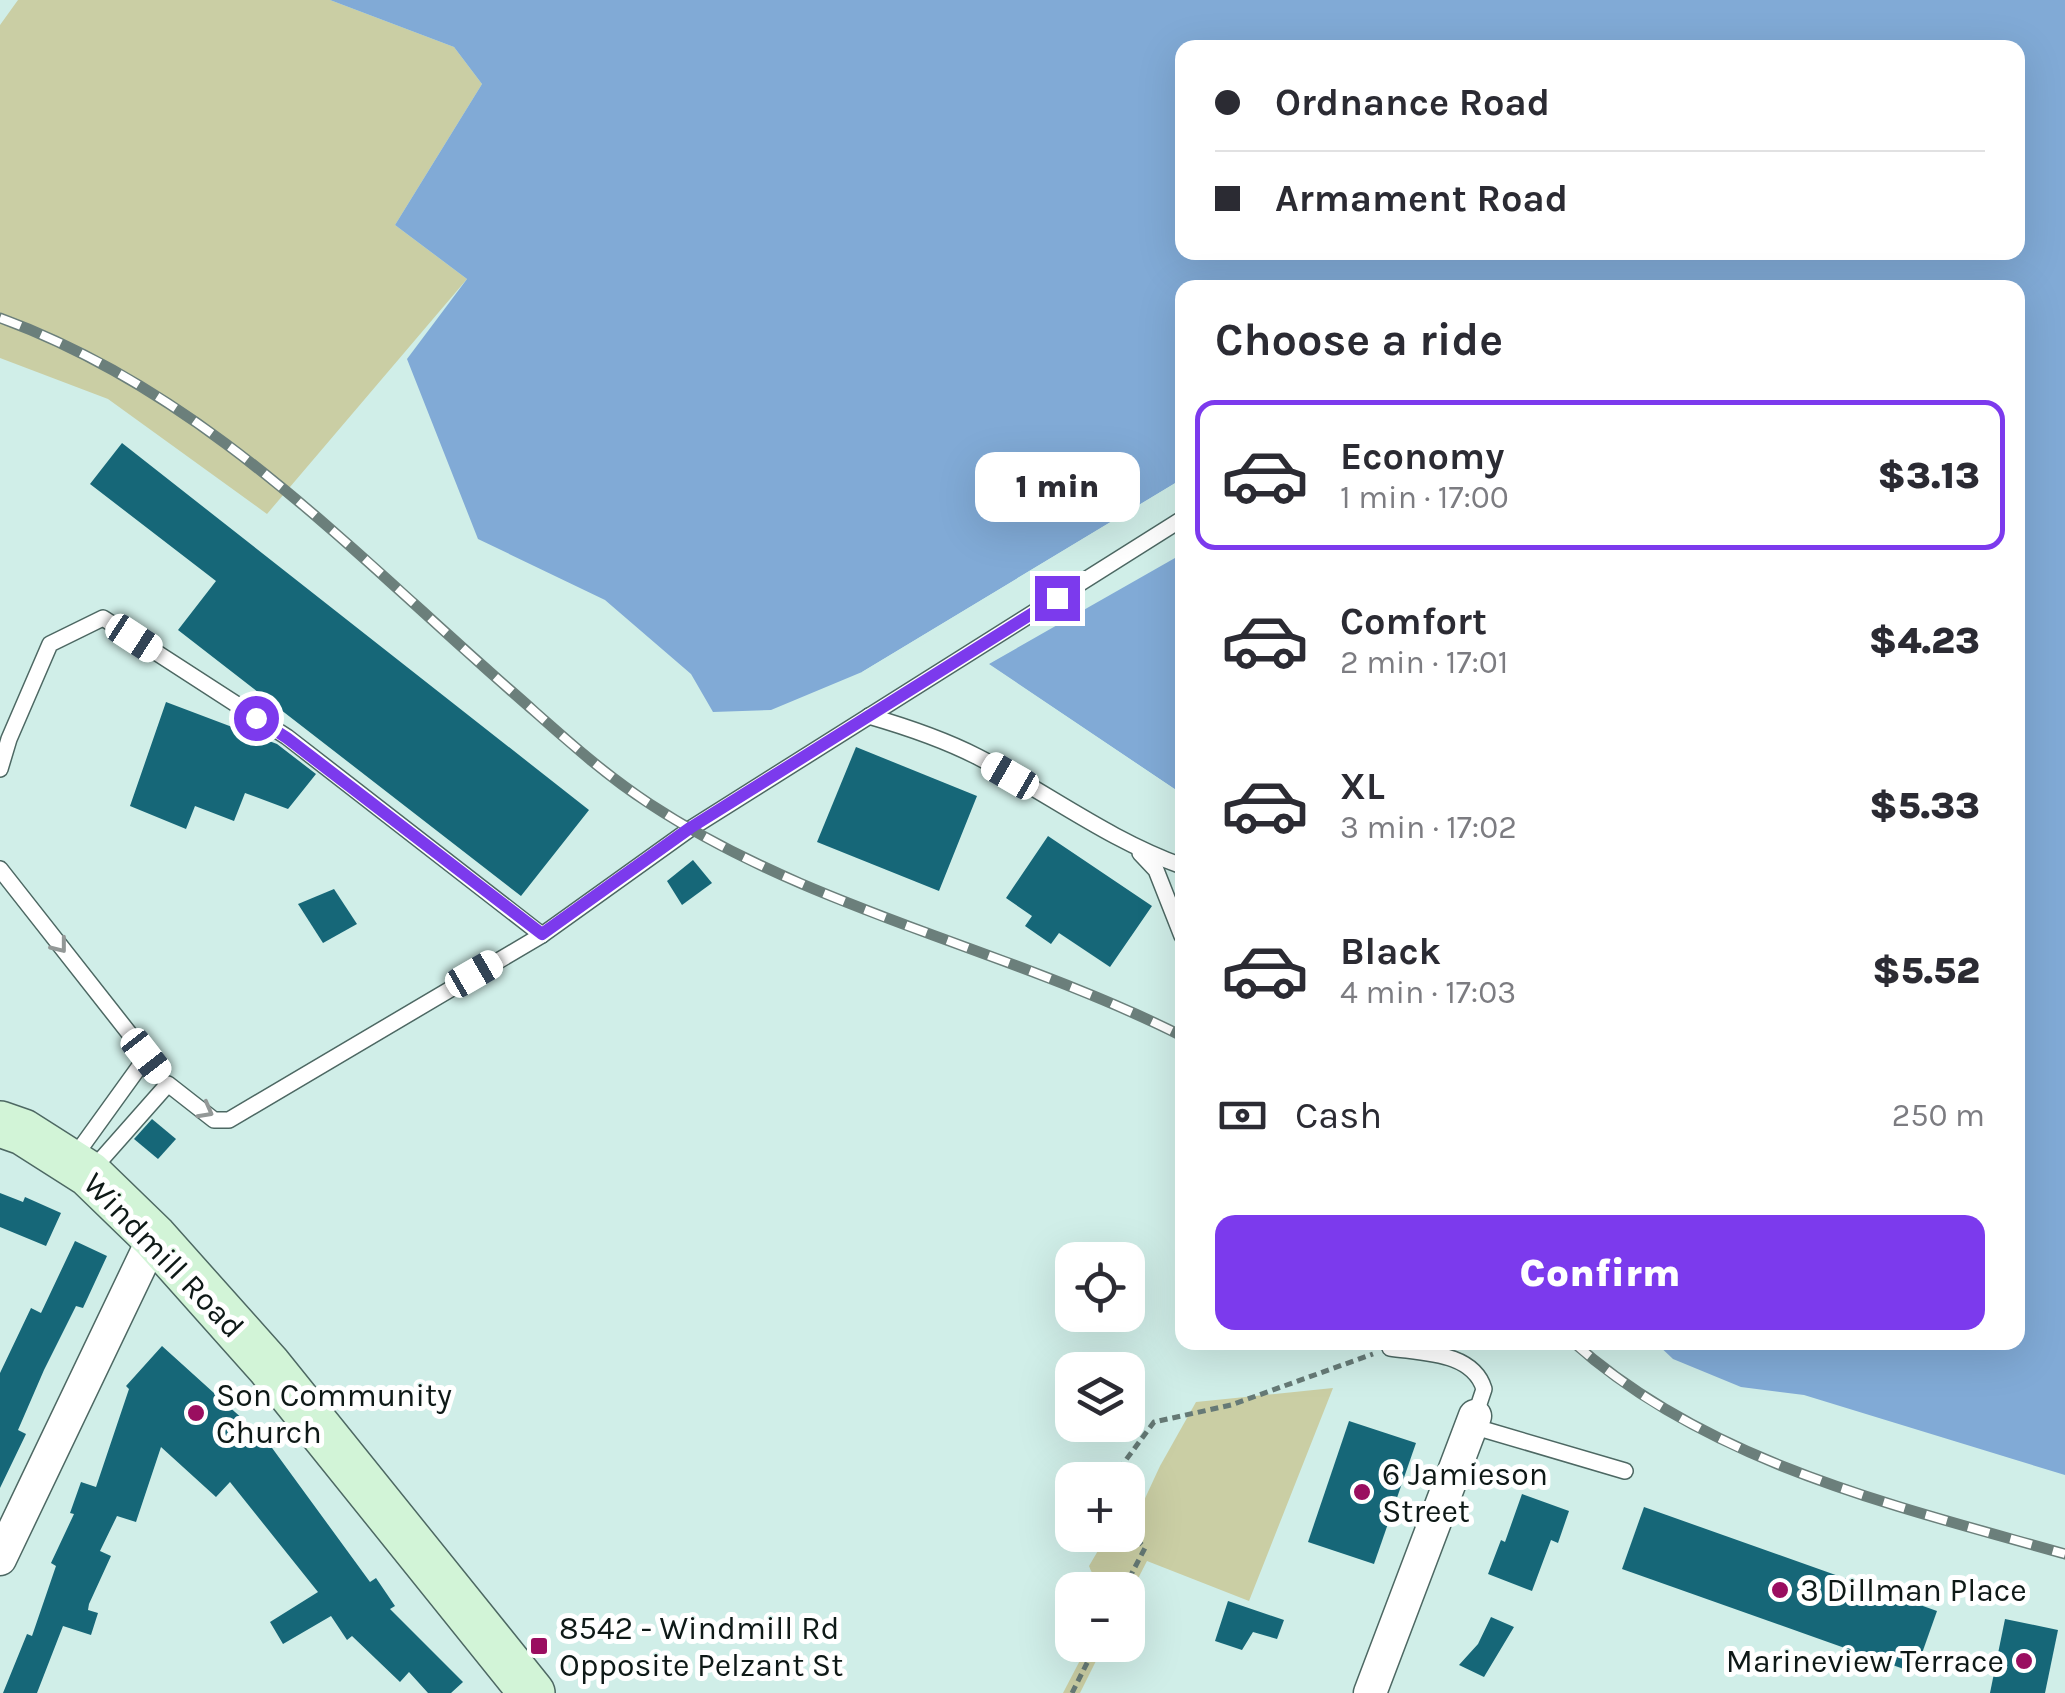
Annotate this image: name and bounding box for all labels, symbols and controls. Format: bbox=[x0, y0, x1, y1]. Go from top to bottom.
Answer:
text: Ordnance Road bbox=[1275, 80, 1550, 125]
text: Armament Road bbox=[1275, 176, 1568, 221]
text: Choose a ride bbox=[1215, 314, 1503, 366]
icon: car bbox=[1220, 430, 1310, 520]
text: Economy bbox=[1340, 434, 1504, 479]
callout: 1 min bbox=[974, 453, 1140, 523]
text: $3.13 bbox=[1877, 453, 1980, 498]
text: 1 min bbox=[1016, 468, 1099, 505]
text: 1 min · 17:00 bbox=[1340, 479, 1509, 516]
route end bbox=[1035, 576, 1080, 621]
icon: car bbox=[1220, 595, 1310, 685]
text: Comfort bbox=[1340, 599, 1487, 644]
car bbox=[101, 609, 167, 667]
text: $4.23 bbox=[1869, 618, 1980, 663]
text: 2 min · 17:01 bbox=[1340, 644, 1508, 681]
route start bbox=[234, 696, 279, 741]
car bbox=[977, 748, 1043, 804]
icon: car bbox=[1220, 760, 1310, 850]
text: XL bbox=[1340, 764, 1385, 809]
text: $5.33 bbox=[1869, 783, 1980, 828]
text: 3 min · 17:02 bbox=[1340, 809, 1517, 846]
icon: car bbox=[1220, 925, 1310, 1015]
text: Black bbox=[1340, 929, 1441, 974]
one-way arrow bbox=[48, 934, 66, 952]
car bbox=[441, 946, 507, 1002]
text: $5.52 bbox=[1872, 948, 1980, 993]
text: 4 min · 17:03 bbox=[1340, 974, 1516, 1011]
car bbox=[116, 1023, 176, 1089]
icon: cash bbox=[1215, 1088, 1270, 1143]
text: Cash bbox=[1295, 1093, 1382, 1138]
text: 250 m bbox=[1892, 1097, 1985, 1134]
one-way arrow bbox=[195, 1099, 213, 1119]
street label: Windmill Road bbox=[76, 1165, 252, 1346]
button: Confirm bbox=[1215, 1215, 1985, 1330]
map controls bbox=[1055, 1242, 1145, 1662]
button: locate bbox=[1055, 1242, 1145, 1332]
button: layers bbox=[1055, 1352, 1145, 1442]
place label: Son Community Church bbox=[216, 1377, 452, 1451]
marker: Son Community Church bbox=[185, 1402, 207, 1424]
place label: 6 Jamieson Street bbox=[1382, 1456, 1548, 1530]
button: + bbox=[1055, 1462, 1145, 1552]
marker: 6 Jamieson Street bbox=[1351, 1481, 1373, 1503]
button: − bbox=[1055, 1572, 1145, 1662]
place label: 3 Dillman Place bbox=[1800, 1572, 2027, 1609]
marker: 3 Dillman Place bbox=[1769, 1579, 1791, 1601]
place label: 8542 - Windmill Rd Opposite Pelzant St bbox=[559, 1610, 843, 1684]
marker: 8542 - Windmill Rd Opposite Pelzant St bbox=[528, 1635, 550, 1657]
place label: Marineview Terrace bbox=[1726, 1643, 2004, 1680]
marker: Marineview Terrace bbox=[2013, 1650, 2035, 1672]

